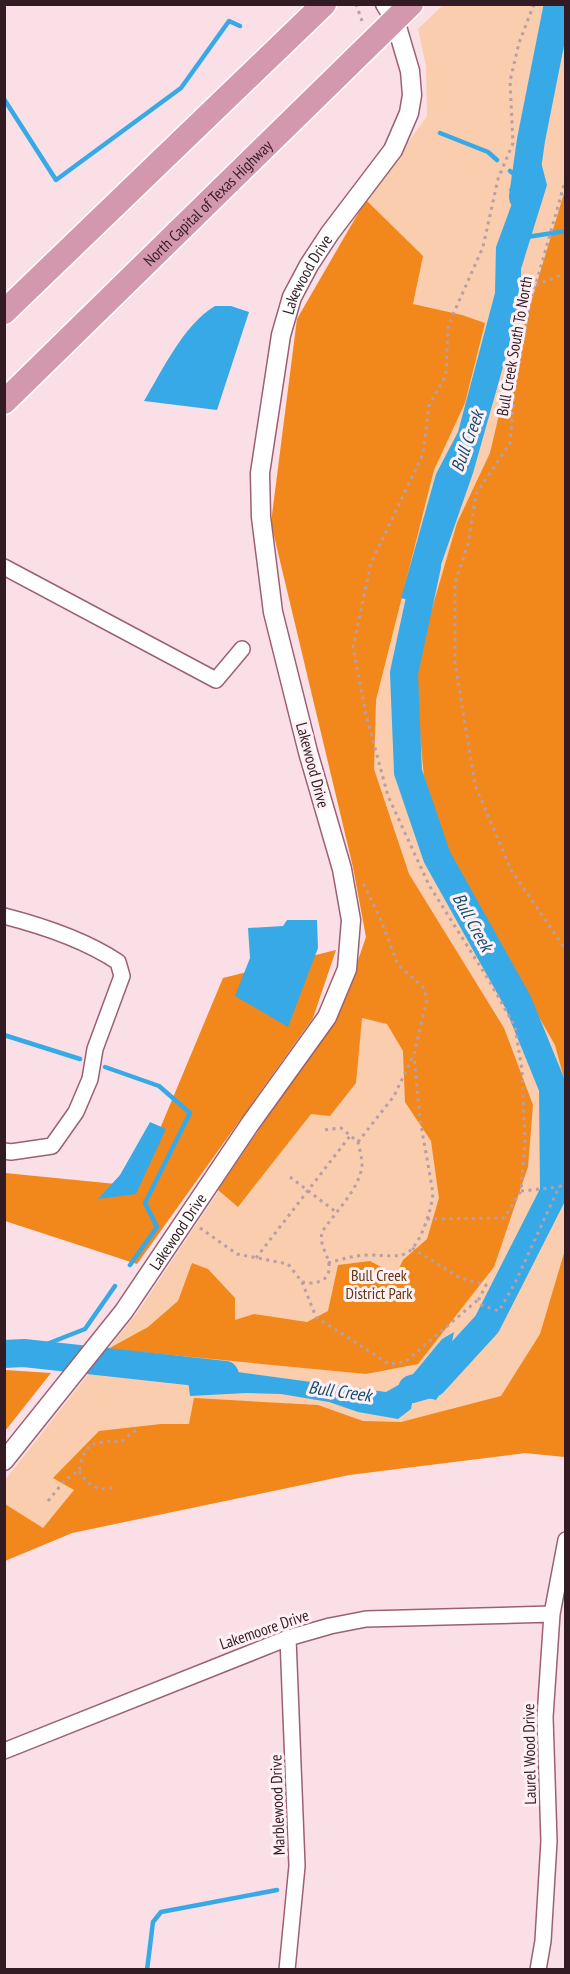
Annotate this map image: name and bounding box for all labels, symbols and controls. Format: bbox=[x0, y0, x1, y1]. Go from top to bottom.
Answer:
street label: North Capital of Texas Highway bbox=[139, 135, 276, 270]
street label: Lakewood Drive bbox=[278, 231, 336, 317]
street label: Bull Creek South To North bbox=[492, 274, 536, 418]
water label: Bull Creek bbox=[445, 406, 489, 475]
street label: Lakewood Drive bbox=[292, 720, 334, 810]
water label: Bull Creek bbox=[448, 889, 499, 957]
street label: Lakewood Drive bbox=[145, 1189, 210, 1274]
park label: Bull Creek District Park bbox=[346, 1265, 413, 1303]
water label: Bull Creek bbox=[307, 1375, 375, 1407]
street label: Lakemoore Drive bbox=[217, 1604, 311, 1654]
street label: Laurel Wood Drive bbox=[518, 1703, 540, 1805]
street label: Marblewood Drive bbox=[265, 1754, 289, 1856]

